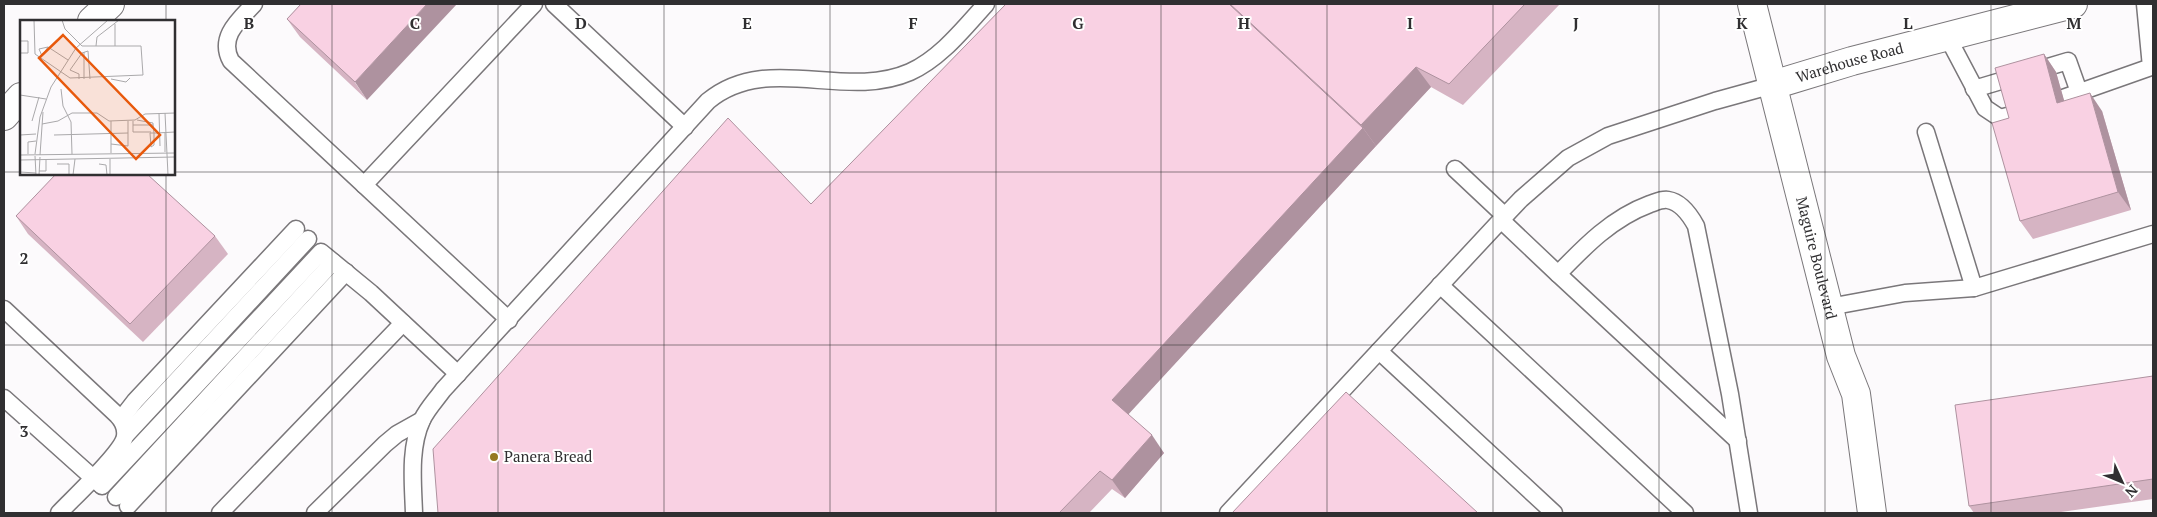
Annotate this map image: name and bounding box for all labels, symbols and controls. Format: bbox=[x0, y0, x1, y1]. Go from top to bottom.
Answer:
text: B bbox=[244, 12, 254, 34]
text: C bbox=[410, 12, 420, 34]
text: D bbox=[575, 12, 587, 34]
text: E bbox=[742, 12, 752, 34]
text: F bbox=[908, 12, 918, 34]
text: G bbox=[1072, 12, 1084, 34]
text: H bbox=[1238, 12, 1250, 34]
text: I bbox=[1407, 12, 1413, 34]
text: J bbox=[1573, 12, 1579, 34]
text: K bbox=[1736, 12, 1748, 34]
text: L bbox=[1903, 12, 1913, 34]
text: M bbox=[2067, 12, 2082, 34]
inset map bbox=[20, 20, 175, 175]
street label: Warehouse Road bbox=[1793, 37, 1905, 86]
street label: Maguire Boulevard bbox=[1792, 194, 1842, 321]
text: 2 bbox=[19, 247, 29, 269]
text: 3 bbox=[19, 420, 29, 442]
place label: Panera Bread bbox=[504, 446, 592, 466]
marker: Panera Bread bbox=[488, 451, 500, 463]
north arrow bbox=[2097, 457, 2147, 507]
text: N bbox=[2121, 481, 2142, 502]

